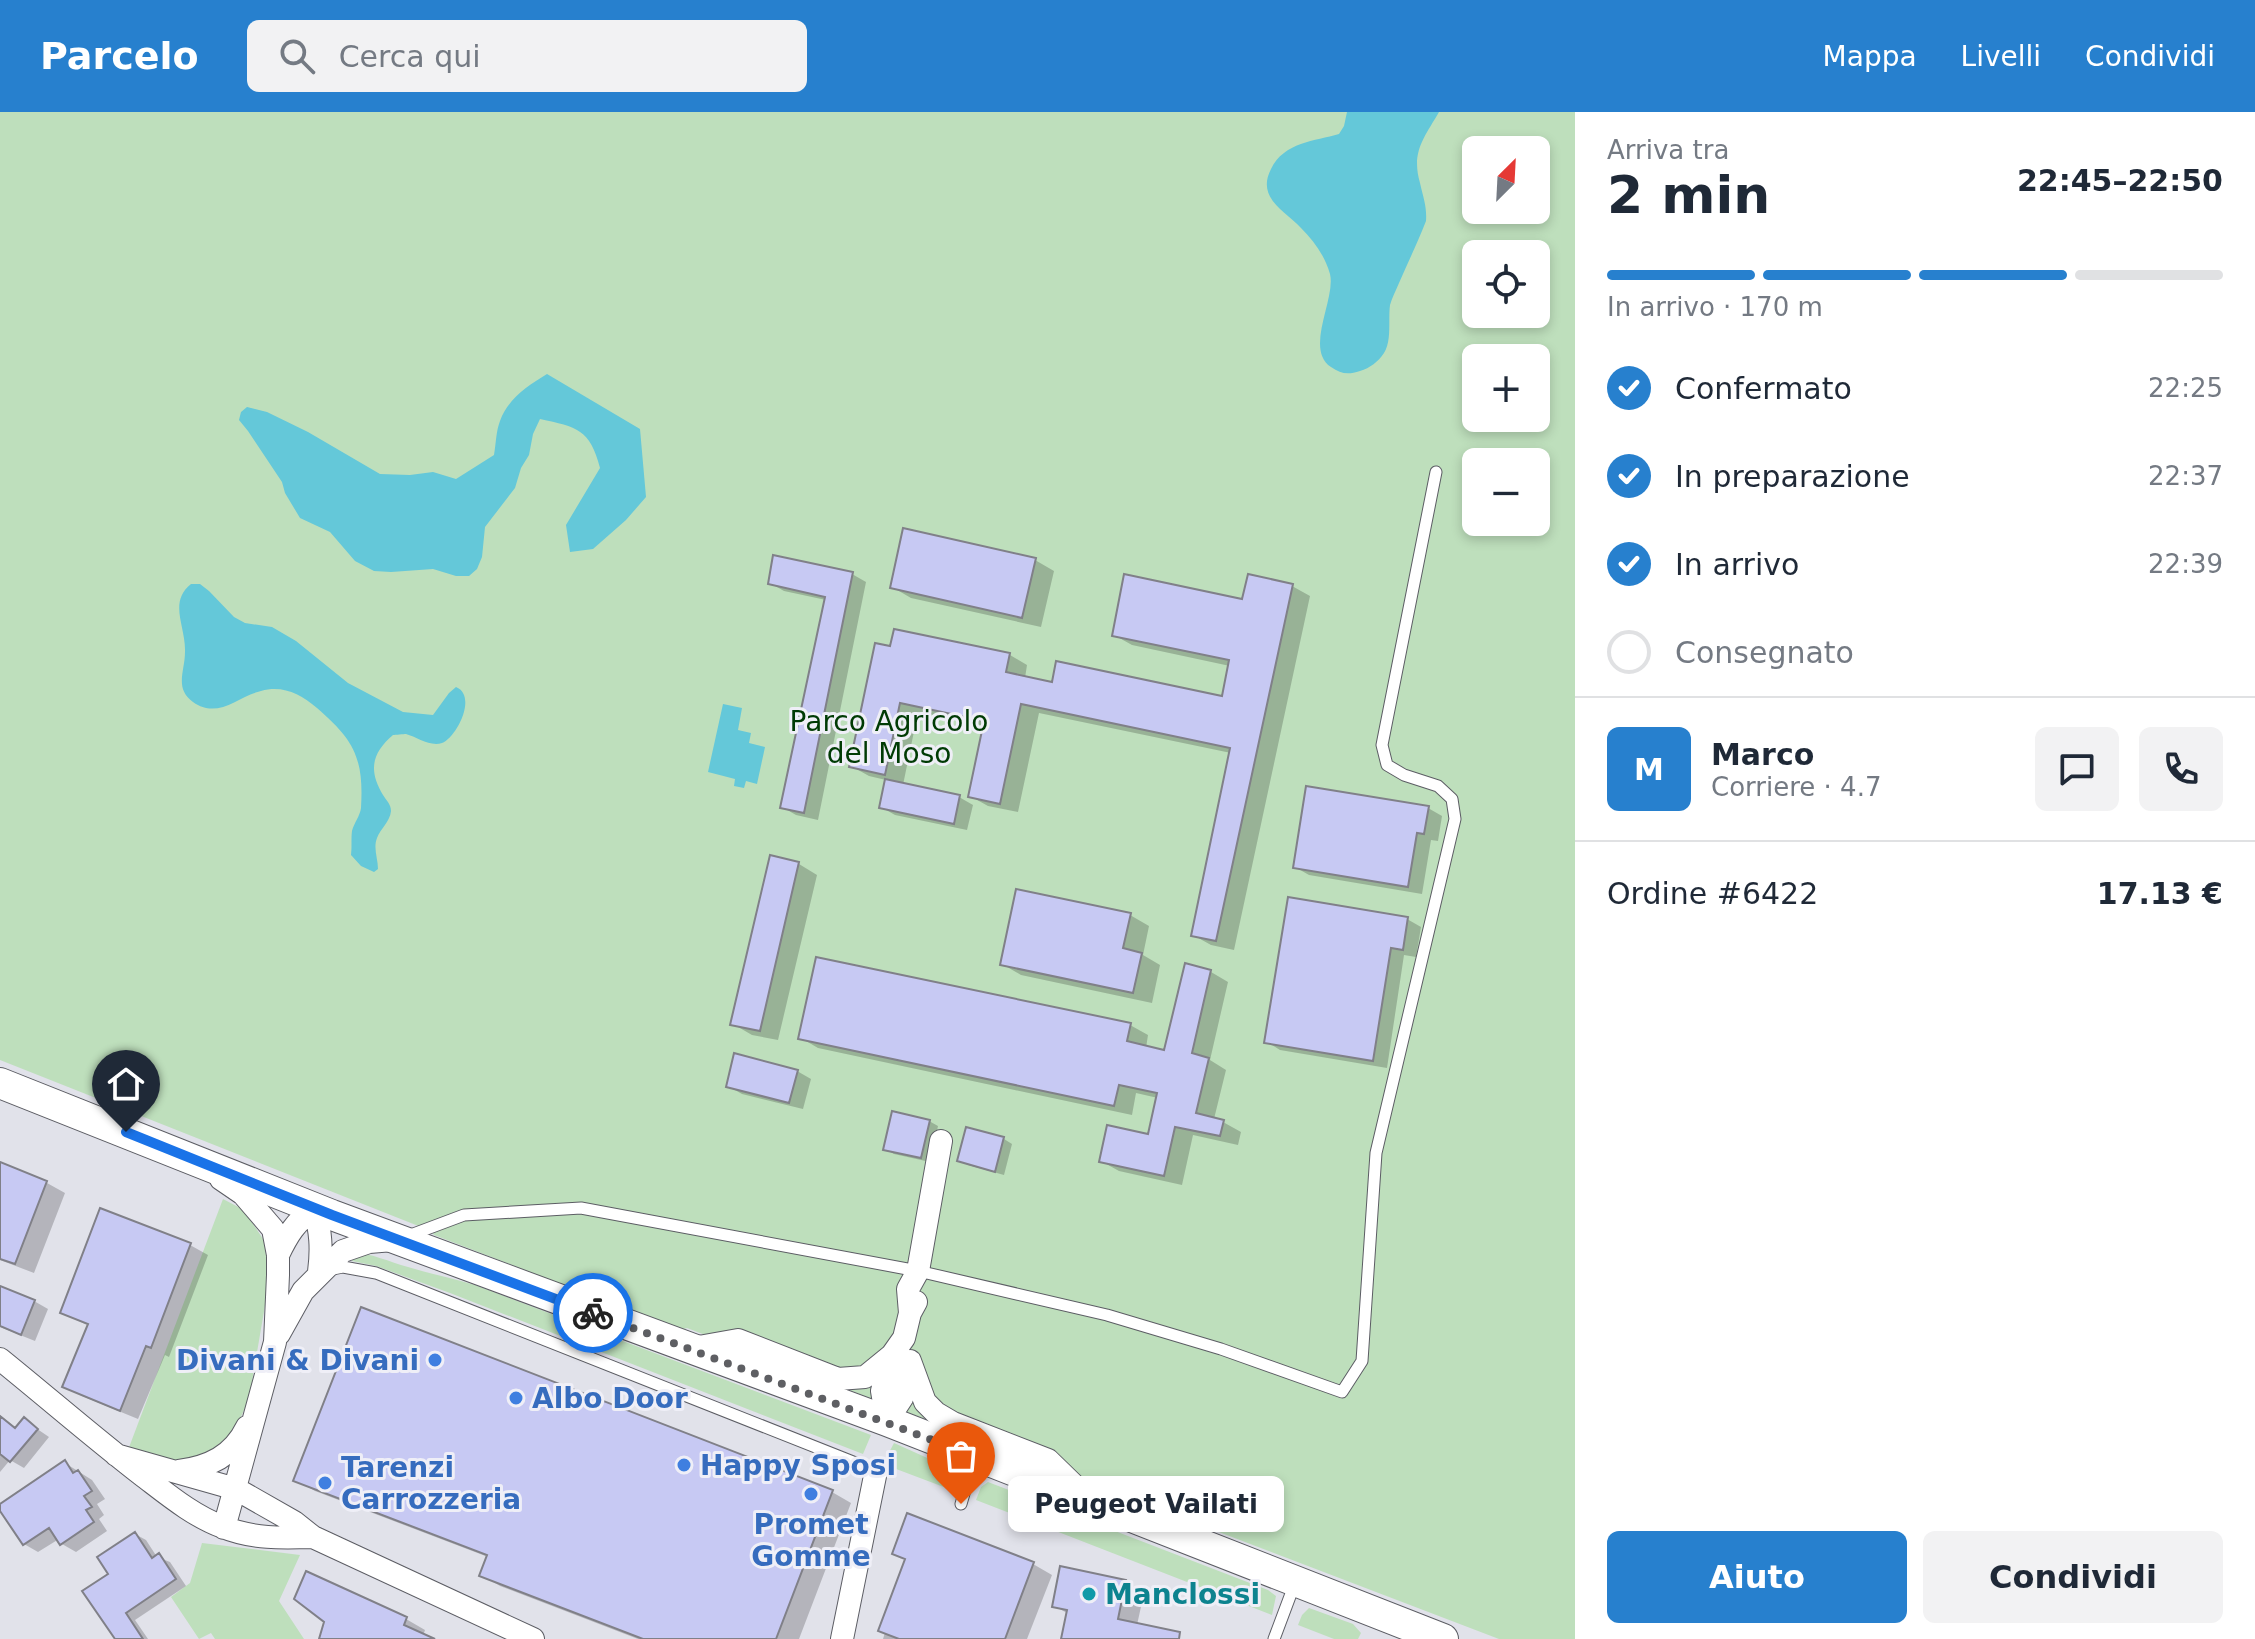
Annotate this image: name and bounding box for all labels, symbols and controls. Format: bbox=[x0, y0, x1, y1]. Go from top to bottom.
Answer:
search box bbox=[247, 20, 807, 92]
text: Parcelo bbox=[40, 34, 199, 78]
icon: search bbox=[275, 34, 319, 78]
text: Cerca qui bbox=[339, 39, 481, 74]
text: Mappa bbox=[1823, 40, 1917, 73]
text: Livelli bbox=[1961, 40, 2041, 73]
text: Condividi bbox=[2085, 40, 2215, 73]
text: Arriva tra bbox=[1607, 135, 1729, 165]
north arrow bbox=[1462, 136, 1550, 224]
map controls bbox=[1462, 136, 1550, 536]
text: 22:45–22:50 bbox=[2017, 163, 2223, 198]
text: 2 min bbox=[1607, 165, 1770, 225]
button: locate bbox=[1462, 240, 1550, 328]
text: In arrivo · 170 m bbox=[1607, 292, 1823, 322]
button: + bbox=[1462, 344, 1550, 432]
icon: check bbox=[1607, 366, 1651, 410]
text: Confermato bbox=[1675, 371, 1852, 406]
text: 22:25 bbox=[2148, 373, 2223, 403]
button: − bbox=[1462, 448, 1550, 536]
icon: check bbox=[1607, 454, 1651, 498]
text: In preparazione bbox=[1675, 459, 1910, 494]
text: 22:37 bbox=[2148, 461, 2223, 491]
icon: check bbox=[1607, 542, 1651, 586]
text: In arrivo bbox=[1675, 547, 1799, 582]
text: 22:39 bbox=[2148, 549, 2223, 579]
text: Consegnato bbox=[1675, 635, 1854, 670]
park label: Parco Agricolo del Moso bbox=[790, 705, 988, 770]
button: chat bbox=[2035, 727, 2119, 811]
button: phone bbox=[2139, 727, 2223, 811]
text: Marco bbox=[1711, 737, 1814, 772]
text: M bbox=[1634, 752, 1664, 787]
text: Corriere · 4.7 bbox=[1711, 772, 1881, 802]
text: Ordine #6422 bbox=[1607, 876, 1818, 911]
text: 17.13 € bbox=[2097, 876, 2223, 911]
pin bbox=[92, 1050, 160, 1132]
icon: home bbox=[104, 1062, 148, 1106]
courier bbox=[553, 1273, 633, 1353]
icon: bike bbox=[571, 1291, 615, 1335]
place label: Divani & Divani bbox=[176, 1344, 419, 1377]
marker: Divani & Divani bbox=[426, 1351, 444, 1369]
place label: Albo Door bbox=[532, 1382, 688, 1415]
marker: Albo Door bbox=[507, 1389, 525, 1407]
pin bbox=[927, 1422, 995, 1504]
icon: bag bbox=[939, 1434, 983, 1478]
place label: Happy Sposi bbox=[700, 1449, 896, 1482]
place label: Tarenzi Carrozzeria bbox=[341, 1451, 521, 1516]
marker: Happy Sposi bbox=[675, 1456, 693, 1474]
marker: Tarenzi Carrozzeria bbox=[316, 1474, 334, 1492]
callout: Peugeot Vailati bbox=[1009, 1476, 1285, 1532]
marker: Promet Gomme bbox=[802, 1485, 820, 1503]
text: Peugeot Vailati bbox=[1034, 1489, 1258, 1519]
place label: Promet Gomme bbox=[751, 1508, 871, 1573]
button: Aiuto bbox=[1607, 1531, 1907, 1623]
button: Condividi bbox=[1923, 1531, 2223, 1623]
place label: Manclossi bbox=[1105, 1578, 1260, 1611]
marker: Manclossi bbox=[1080, 1585, 1098, 1603]

